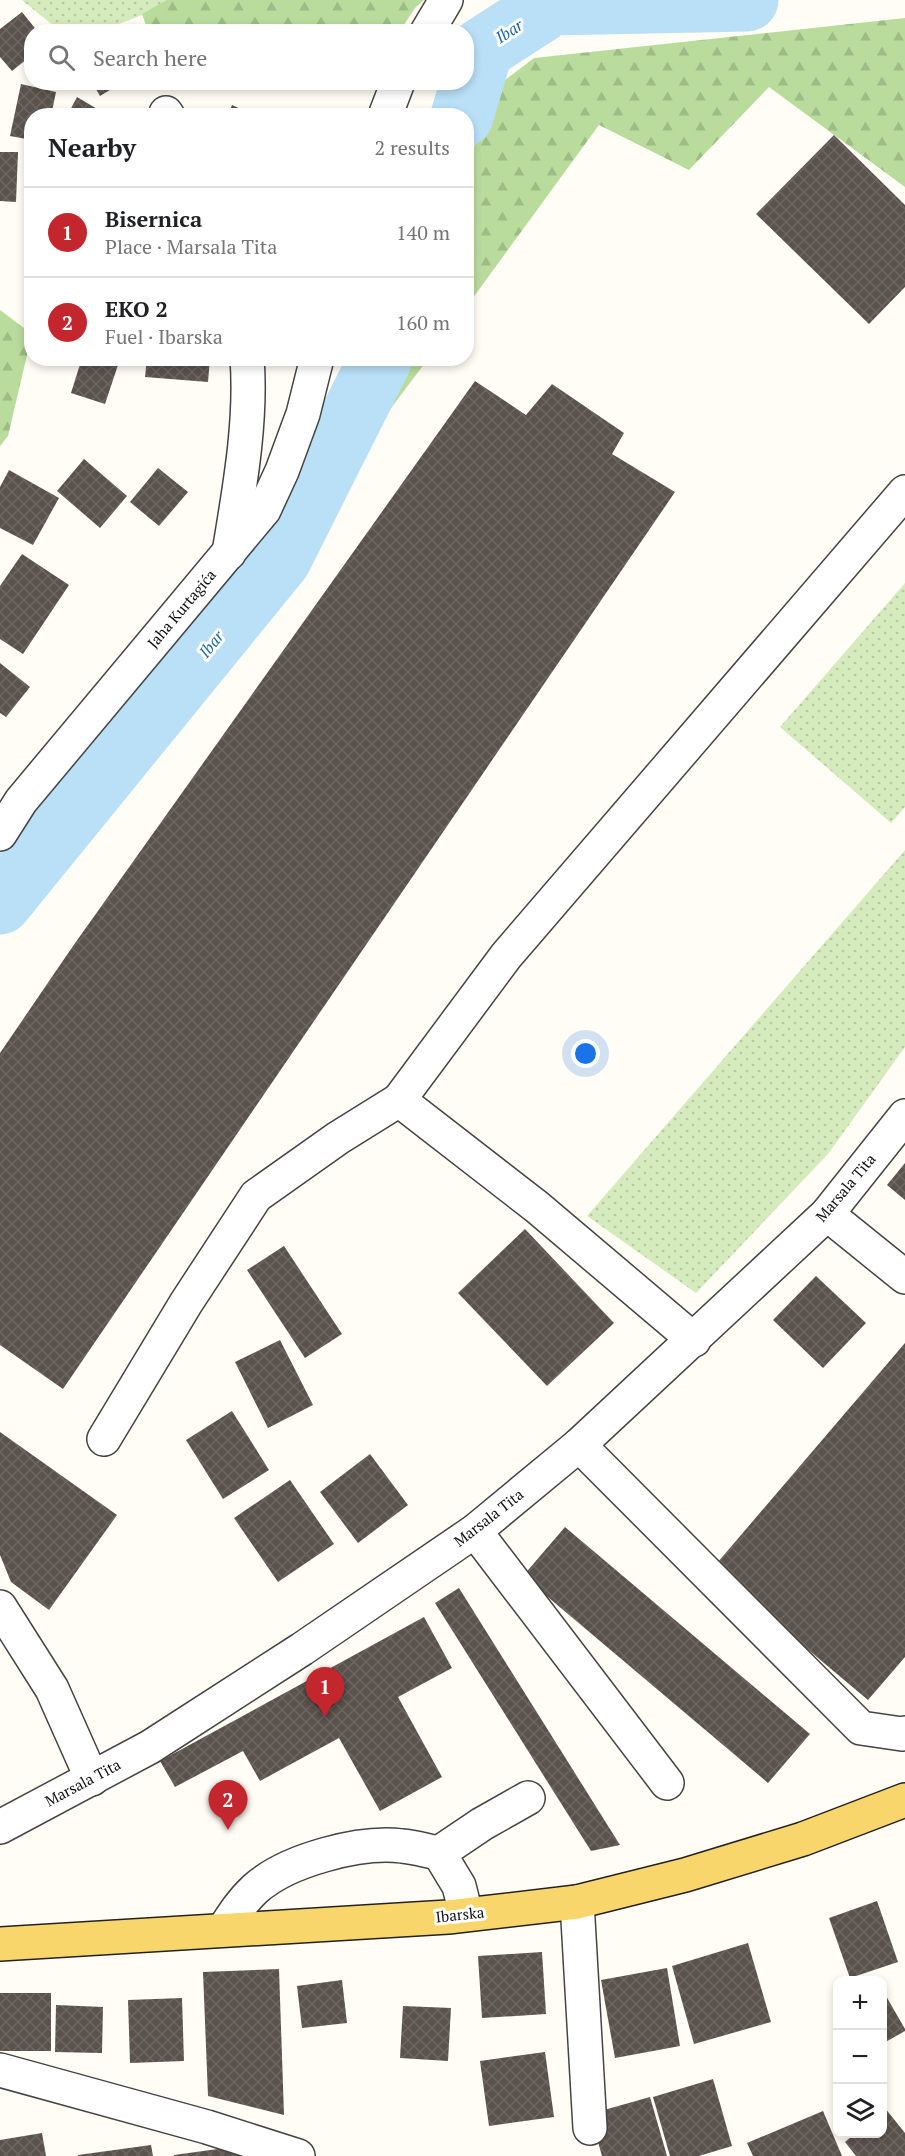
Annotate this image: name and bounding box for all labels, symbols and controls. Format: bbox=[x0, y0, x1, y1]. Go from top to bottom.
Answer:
water label: Ibar bbox=[490, 14, 528, 49]
search box bbox=[24, 24, 474, 90]
icon: search bbox=[45, 41, 78, 74]
text: Search here bbox=[93, 43, 207, 72]
text: Nearby bbox=[48, 130, 136, 164]
text: 2 results bbox=[375, 134, 450, 161]
text: Bisernica bbox=[105, 204, 202, 233]
text: 1 bbox=[62, 219, 73, 246]
text: 140 m bbox=[396, 219, 450, 246]
text: Place · Marsala Tita bbox=[105, 233, 277, 260]
text: EKO 2 bbox=[105, 294, 168, 323]
text: 2 bbox=[62, 309, 73, 336]
text: 160 m bbox=[396, 309, 450, 336]
text: Fuel · Ibarska bbox=[105, 323, 223, 350]
street label: Jaha Kurtagića bbox=[142, 564, 220, 652]
water label: Ibar bbox=[193, 625, 229, 663]
your location bbox=[571, 1039, 600, 1068]
street label: Marsala Tita bbox=[811, 1149, 880, 1226]
street label: Marsala Tita bbox=[449, 1483, 528, 1551]
pin: 1 bbox=[306, 1668, 344, 1717]
street label: Marsala Tita bbox=[41, 1754, 124, 1810]
pin: 2 bbox=[208, 1780, 248, 1830]
street label: Ibarska bbox=[435, 1901, 486, 1926]
map controls bbox=[833, 1976, 887, 2138]
button: + bbox=[833, 1976, 887, 2030]
button: − bbox=[833, 2030, 887, 2084]
button: layers bbox=[833, 2084, 887, 2138]

